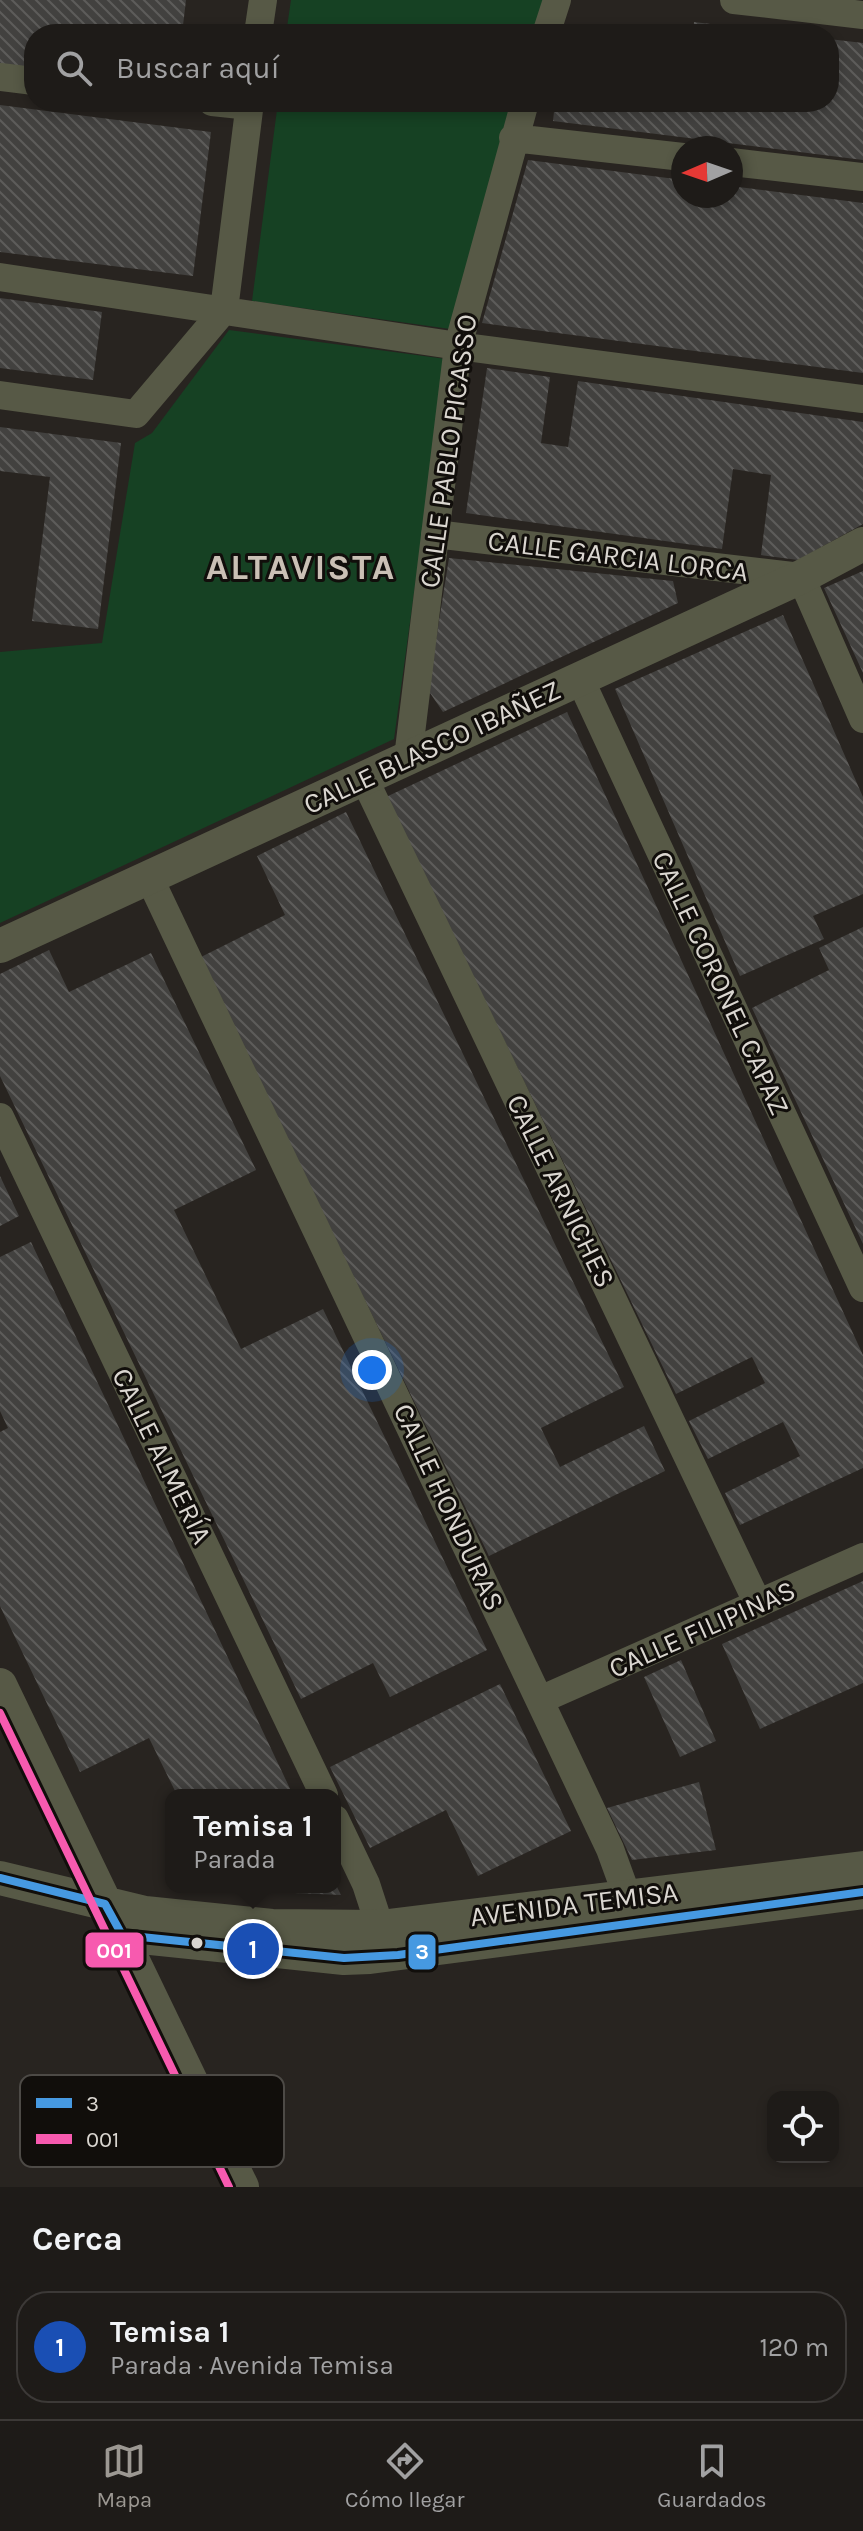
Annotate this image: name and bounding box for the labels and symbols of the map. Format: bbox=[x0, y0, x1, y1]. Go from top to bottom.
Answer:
north arrow bbox=[671, 136, 743, 208]
street label: CALLE PABLO PICASSO bbox=[412, 312, 484, 590]
street label: CALLE GARCIA LORCA bbox=[486, 524, 750, 588]
district label: ALTAVISTA bbox=[206, 546, 396, 588]
street label: CALLE BLASCO IBAÑEZ bbox=[298, 673, 566, 821]
street label: CALLE CORONEL CAPAZ bbox=[645, 846, 797, 1120]
street label: CALLE ARNICHES bbox=[500, 1089, 622, 1293]
your location bbox=[352, 1350, 392, 1390]
street label: CALLE ALMERÍA bbox=[105, 1362, 220, 1549]
street label: CALLE HONDURAS bbox=[387, 1398, 511, 1616]
street label: CALLE FILIPINAS bbox=[604, 1573, 800, 1685]
street label: AVENIDA TEMISA bbox=[468, 1875, 680, 1933]
pin: 1 bbox=[227, 1919, 279, 1979]
line badge: 001 bbox=[84, 1931, 145, 1969]
line badge: 3 bbox=[407, 1933, 437, 1971]
unlabelled marker bbox=[189, 1935, 205, 1951]
text: 001 bbox=[96, 1938, 132, 1964]
text: 3 bbox=[415, 1939, 429, 1965]
legend bbox=[20, 2075, 284, 2167]
text: 3 bbox=[86, 2091, 99, 2117]
text: 001 bbox=[86, 2127, 119, 2153]

